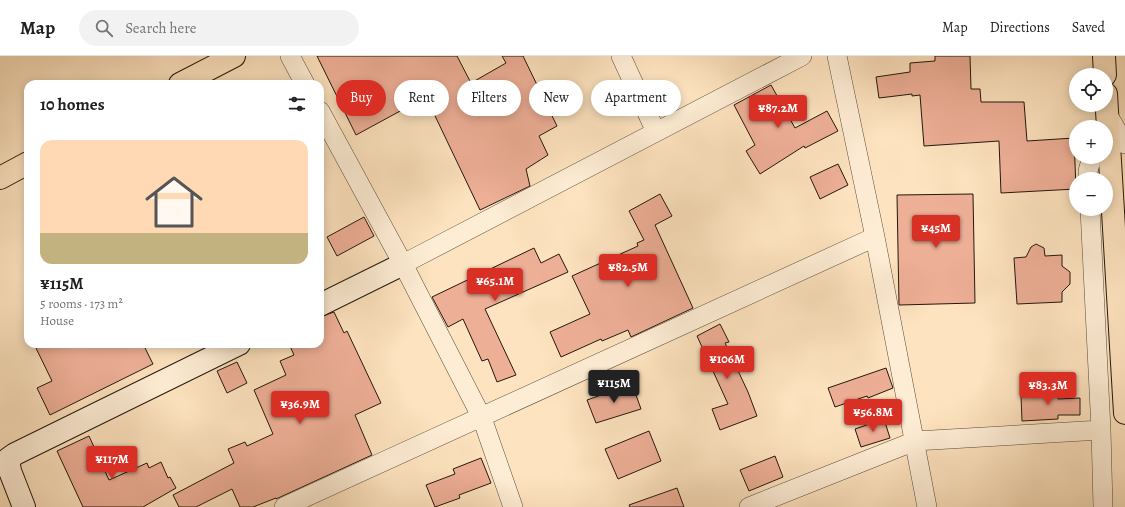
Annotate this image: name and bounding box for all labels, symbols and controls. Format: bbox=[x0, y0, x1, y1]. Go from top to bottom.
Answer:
search box bbox=[79, 10, 359, 46]
text: Map bbox=[20, 15, 55, 41]
icon: search bbox=[93, 17, 115, 39]
text: Search here bbox=[125, 18, 197, 38]
text: Map bbox=[942, 18, 968, 37]
text: Directions bbox=[990, 18, 1050, 37]
text: Saved bbox=[1072, 18, 1105, 37]
map controls bbox=[1069, 68, 1113, 216]
button: locate bbox=[1069, 68, 1113, 112]
chip: Buy bbox=[336, 80, 386, 116]
chip: Rent bbox=[394, 80, 449, 116]
chip: Filters bbox=[457, 80, 521, 116]
chip: New bbox=[529, 80, 583, 116]
chip: Apartment bbox=[591, 80, 681, 116]
text: 10 homes bbox=[40, 93, 105, 116]
icon: filters bbox=[286, 93, 308, 115]
pin: ¥87.2M bbox=[745, 95, 811, 129]
text: ¥87.2M bbox=[758, 99, 798, 116]
button: + bbox=[1069, 120, 1113, 164]
icon: home bbox=[138, 166, 210, 238]
button: − bbox=[1069, 172, 1113, 216]
pin: ¥45M bbox=[912, 215, 960, 249]
text: ¥45M bbox=[921, 219, 951, 236]
pin: ¥82.5M bbox=[595, 254, 661, 288]
text: ¥82.5M bbox=[608, 258, 648, 275]
pin: ¥65.1M bbox=[462, 268, 528, 302]
text: ¥115M bbox=[40, 272, 84, 295]
text: ¥65.1M bbox=[476, 272, 514, 289]
text: 5 rooms · 173 m² bbox=[40, 295, 123, 312]
text: House bbox=[40, 312, 74, 329]
pin: ¥106M bbox=[699, 346, 755, 380]
text: ¥106M bbox=[709, 350, 745, 367]
pin: ¥115M bbox=[586, 370, 642, 404]
pin: ¥83.3M bbox=[1015, 372, 1081, 406]
text: ¥115M bbox=[597, 374, 631, 391]
text: ¥83.3M bbox=[1028, 376, 1068, 393]
pin: ¥36.9M bbox=[267, 391, 333, 425]
text: ¥36.9M bbox=[280, 395, 320, 412]
pin: ¥56.8M bbox=[840, 399, 906, 433]
text: ¥56.8M bbox=[853, 403, 893, 420]
pin: ¥117M bbox=[84, 446, 140, 480]
text: ¥117M bbox=[95, 450, 129, 467]

